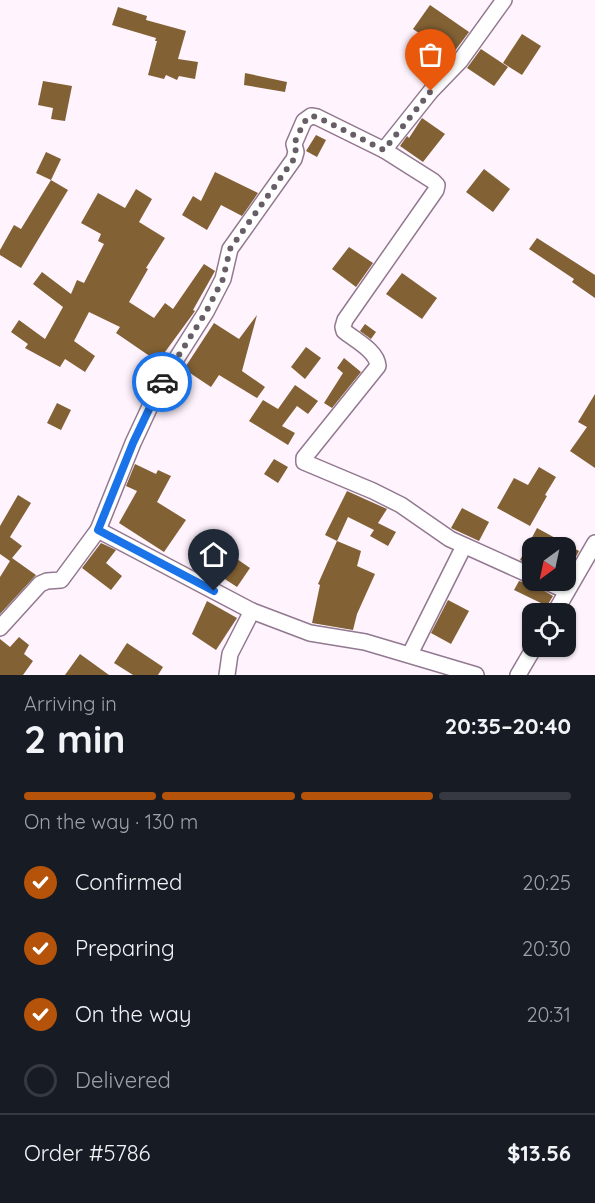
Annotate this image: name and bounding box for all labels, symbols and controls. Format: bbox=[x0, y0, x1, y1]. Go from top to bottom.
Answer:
pin bbox=[405, 29, 456, 91]
icon: bag bbox=[414, 38, 447, 71]
courier bbox=[132, 352, 192, 412]
icon: car bbox=[146, 366, 179, 399]
pin bbox=[188, 529, 239, 591]
north arrow bbox=[522, 537, 576, 591]
map controls bbox=[522, 537, 576, 657]
icon: home bbox=[197, 538, 230, 571]
button: locate bbox=[522, 603, 576, 657]
text: Arriving in bbox=[24, 691, 117, 716]
text: 20:35–20:40 bbox=[445, 712, 571, 740]
text: 2 min bbox=[24, 714, 126, 763]
text: On the way · 130 m bbox=[24, 809, 198, 834]
icon: check bbox=[24, 866, 57, 899]
text: Confirmed bbox=[75, 868, 182, 896]
text: 20:25 bbox=[522, 870, 571, 895]
icon: check bbox=[24, 932, 57, 965]
text: Preparing bbox=[75, 934, 175, 962]
text: 20:30 bbox=[522, 936, 571, 961]
icon: check bbox=[24, 998, 57, 1031]
text: On the way bbox=[75, 1000, 191, 1028]
text: 20:31 bbox=[526, 1002, 571, 1027]
text: Delivered bbox=[75, 1066, 171, 1094]
text: Order #5786 bbox=[24, 1139, 150, 1167]
text: $13.56 bbox=[507, 1139, 571, 1167]

